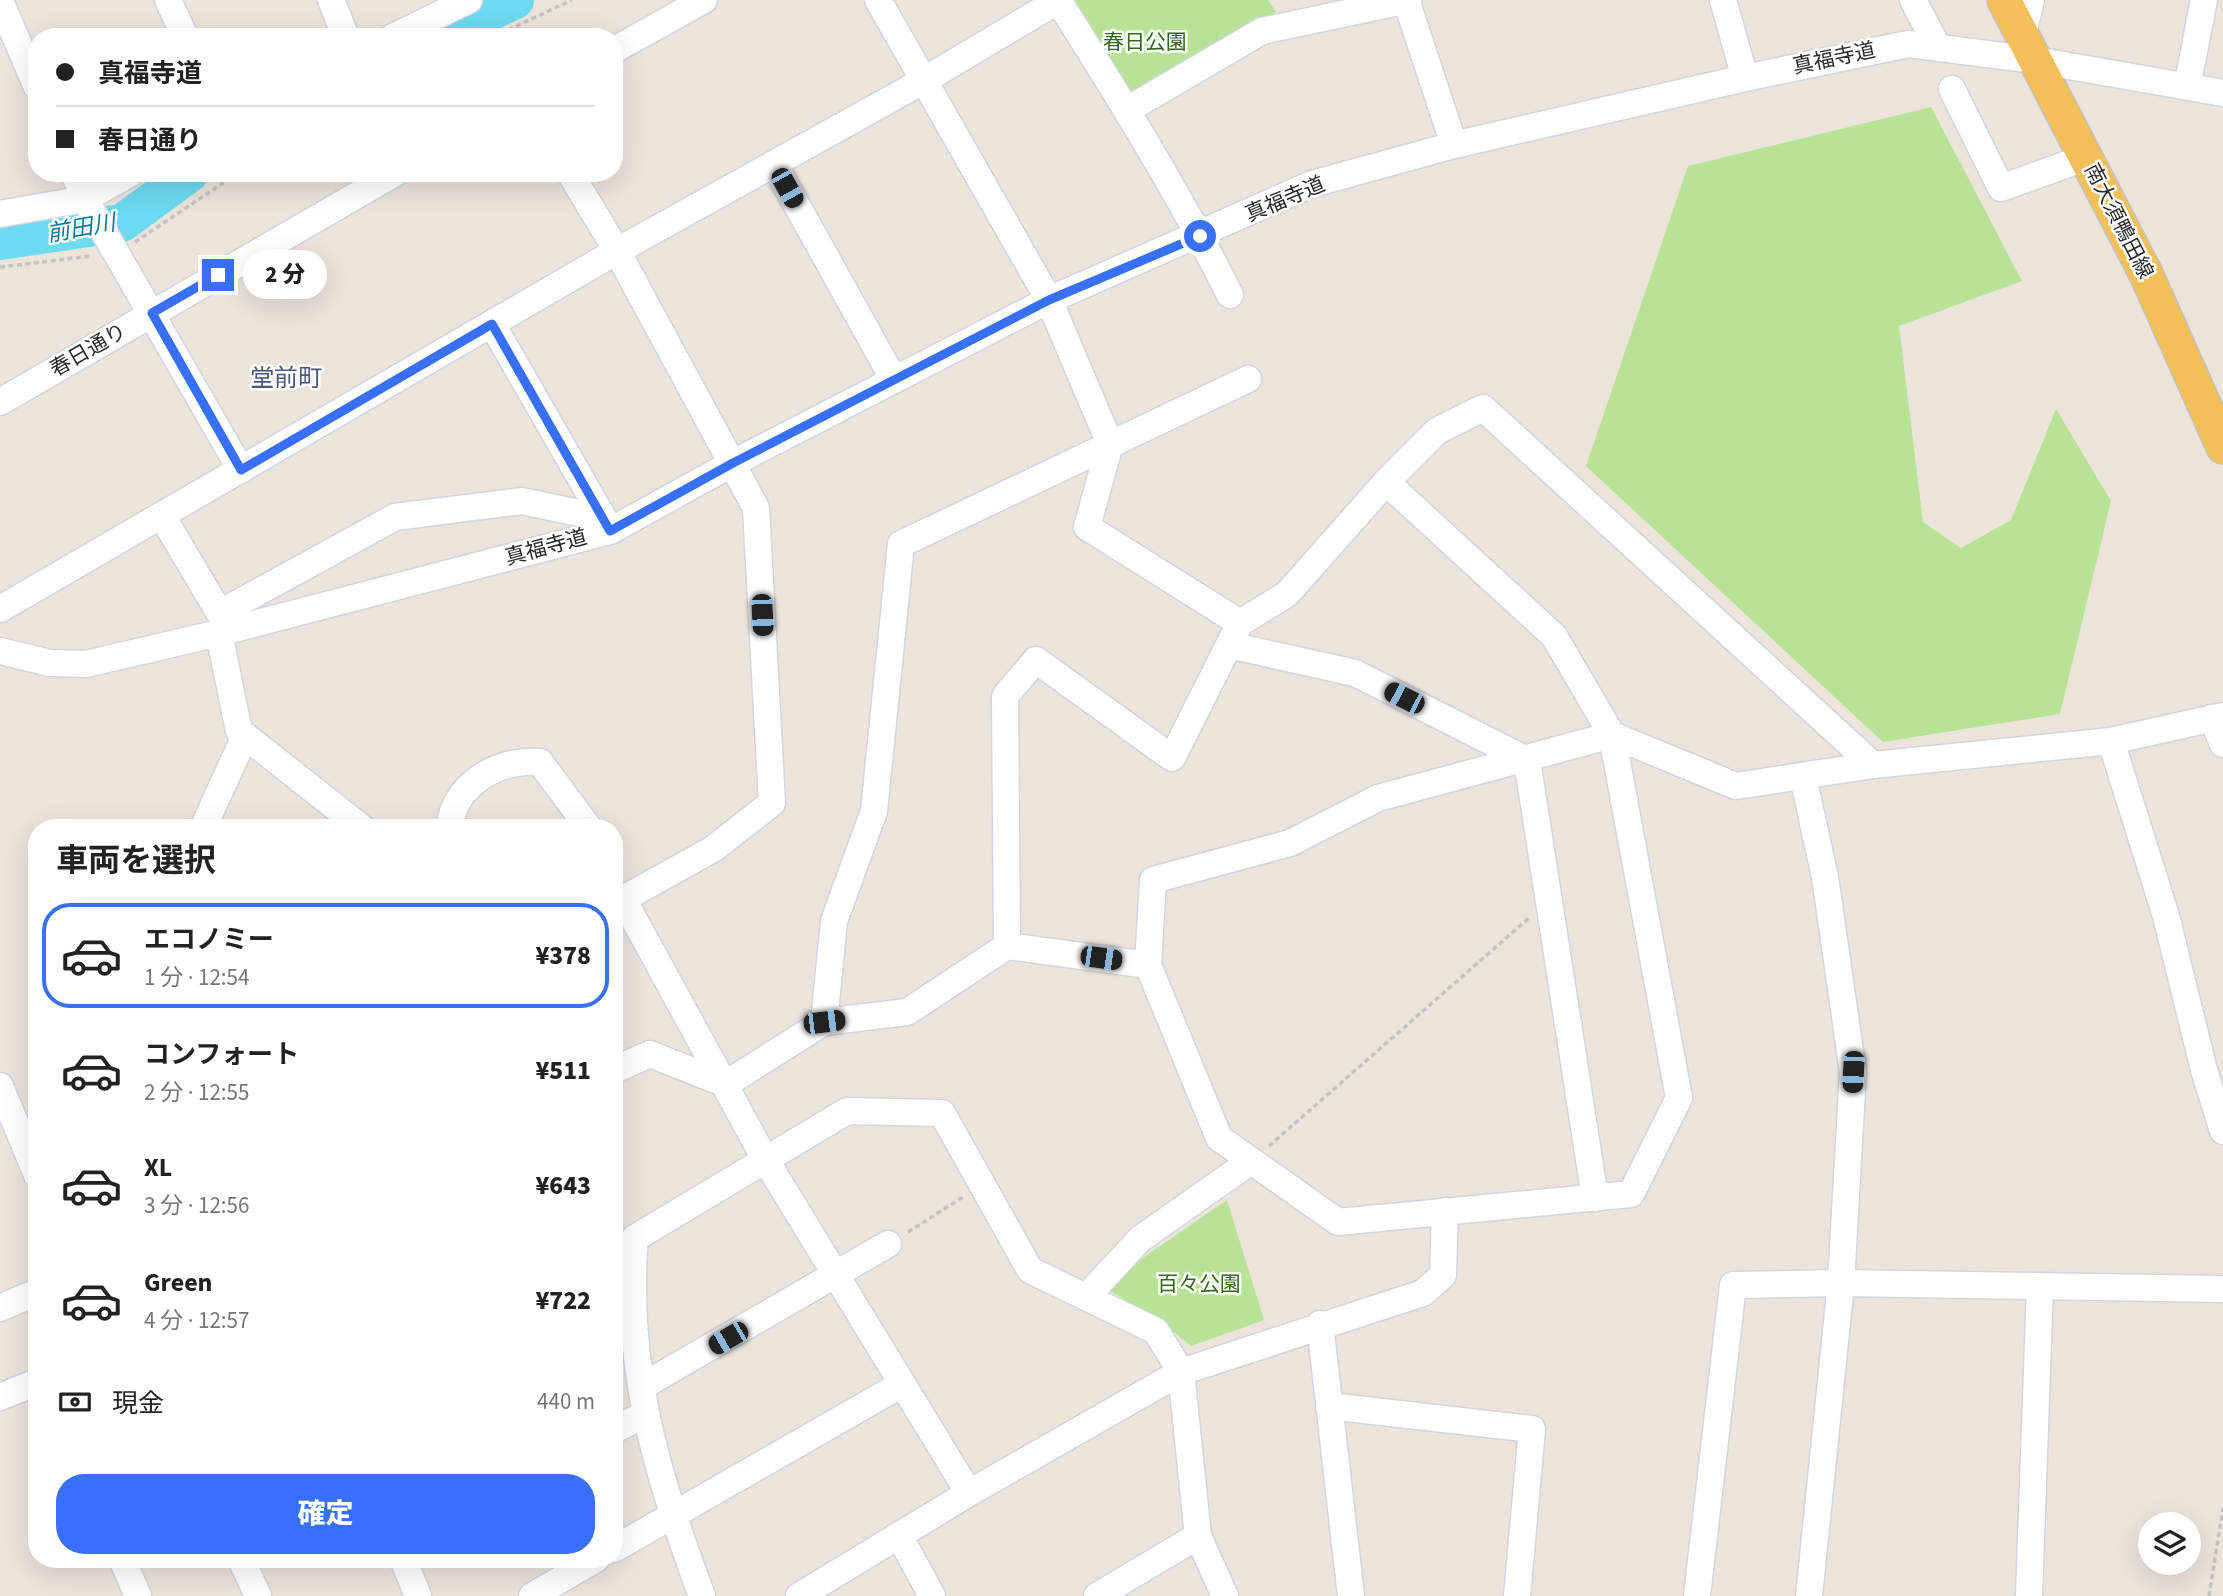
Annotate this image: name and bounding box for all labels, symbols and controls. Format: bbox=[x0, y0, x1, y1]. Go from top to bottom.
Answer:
park label: 春日公園 bbox=[1103, 27, 1187, 57]
street label: 真福寺道 bbox=[1790, 35, 1878, 81]
text: 真福寺道 bbox=[98, 55, 202, 92]
text: 春日通り bbox=[98, 122, 202, 159]
street label: 南大須鴨田線 bbox=[2077, 158, 2161, 284]
car bbox=[768, 165, 807, 211]
street label: 真福寺道 bbox=[1240, 169, 1330, 229]
water label: 前田川 bbox=[44, 205, 121, 250]
route start bbox=[1184, 220, 1216, 252]
callout: 2 分 bbox=[242, 250, 326, 300]
text: 2 分 bbox=[265, 258, 305, 291]
route end bbox=[202, 259, 234, 291]
street label: 春日通り bbox=[44, 316, 132, 384]
district label: 堂前町 bbox=[250, 361, 322, 396]
street label: 真福寺道 bbox=[502, 522, 590, 572]
car bbox=[751, 593, 774, 637]
car bbox=[1381, 679, 1428, 717]
text: 車両を選択 bbox=[56, 838, 216, 884]
text: エコノミー bbox=[144, 921, 274, 958]
icon: car bbox=[60, 924, 123, 987]
text: ¥378 bbox=[535, 937, 591, 974]
car bbox=[1079, 945, 1124, 971]
text: 1 分 · 12:54 bbox=[144, 961, 249, 994]
car bbox=[802, 1009, 847, 1035]
text: コンフォート bbox=[144, 1036, 299, 1073]
icon: car bbox=[60, 1039, 123, 1102]
car bbox=[1842, 1050, 1865, 1094]
text: ¥511 bbox=[535, 1052, 591, 1089]
text: 2 分 · 12:55 bbox=[144, 1076, 249, 1109]
text: XL bbox=[144, 1149, 172, 1186]
icon: car bbox=[60, 1154, 123, 1217]
text: ¥643 bbox=[535, 1167, 591, 1204]
text: 3 分 · 12:56 bbox=[144, 1189, 249, 1222]
text: Green bbox=[144, 1264, 212, 1301]
icon: car bbox=[60, 1269, 123, 1332]
park label: 百々公園 bbox=[1157, 1269, 1241, 1299]
text: ¥722 bbox=[535, 1282, 591, 1319]
text: 4 分 · 12:57 bbox=[144, 1304, 249, 1337]
car bbox=[705, 1318, 752, 1358]
icon: cash bbox=[56, 1383, 94, 1421]
text: 現金 bbox=[112, 1385, 164, 1422]
text: 440 m bbox=[537, 1385, 595, 1418]
button: 確定 bbox=[56, 1474, 595, 1554]
map controls bbox=[2138, 1512, 2201, 1575]
button: layers bbox=[2138, 1512, 2201, 1575]

